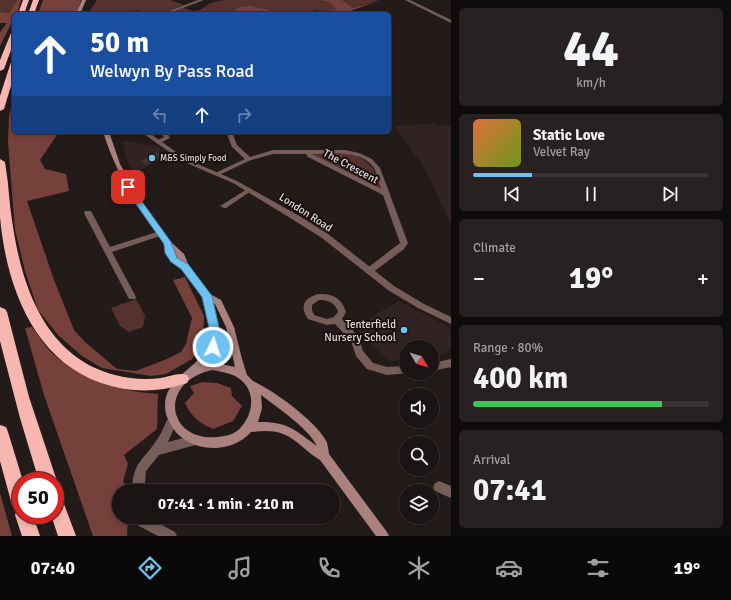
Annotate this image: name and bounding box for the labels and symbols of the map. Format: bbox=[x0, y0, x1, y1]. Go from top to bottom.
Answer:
street label: The Crescent bbox=[321, 146, 381, 186]
marker: M&S Simply Food bbox=[147, 153, 157, 163]
place label: M&S Simply Food bbox=[160, 153, 227, 164]
pin bbox=[111, 170, 145, 204]
street label: London Road bbox=[277, 190, 335, 234]
place label: Tenterfield Nursery School bbox=[324, 318, 396, 344]
marker: Tenterfield Nursery School bbox=[399, 325, 409, 335]
position arrow bbox=[192, 326, 234, 368]
north arrow bbox=[399, 340, 439, 380]
speed limit sign: 50 bbox=[12, 472, 64, 524]

